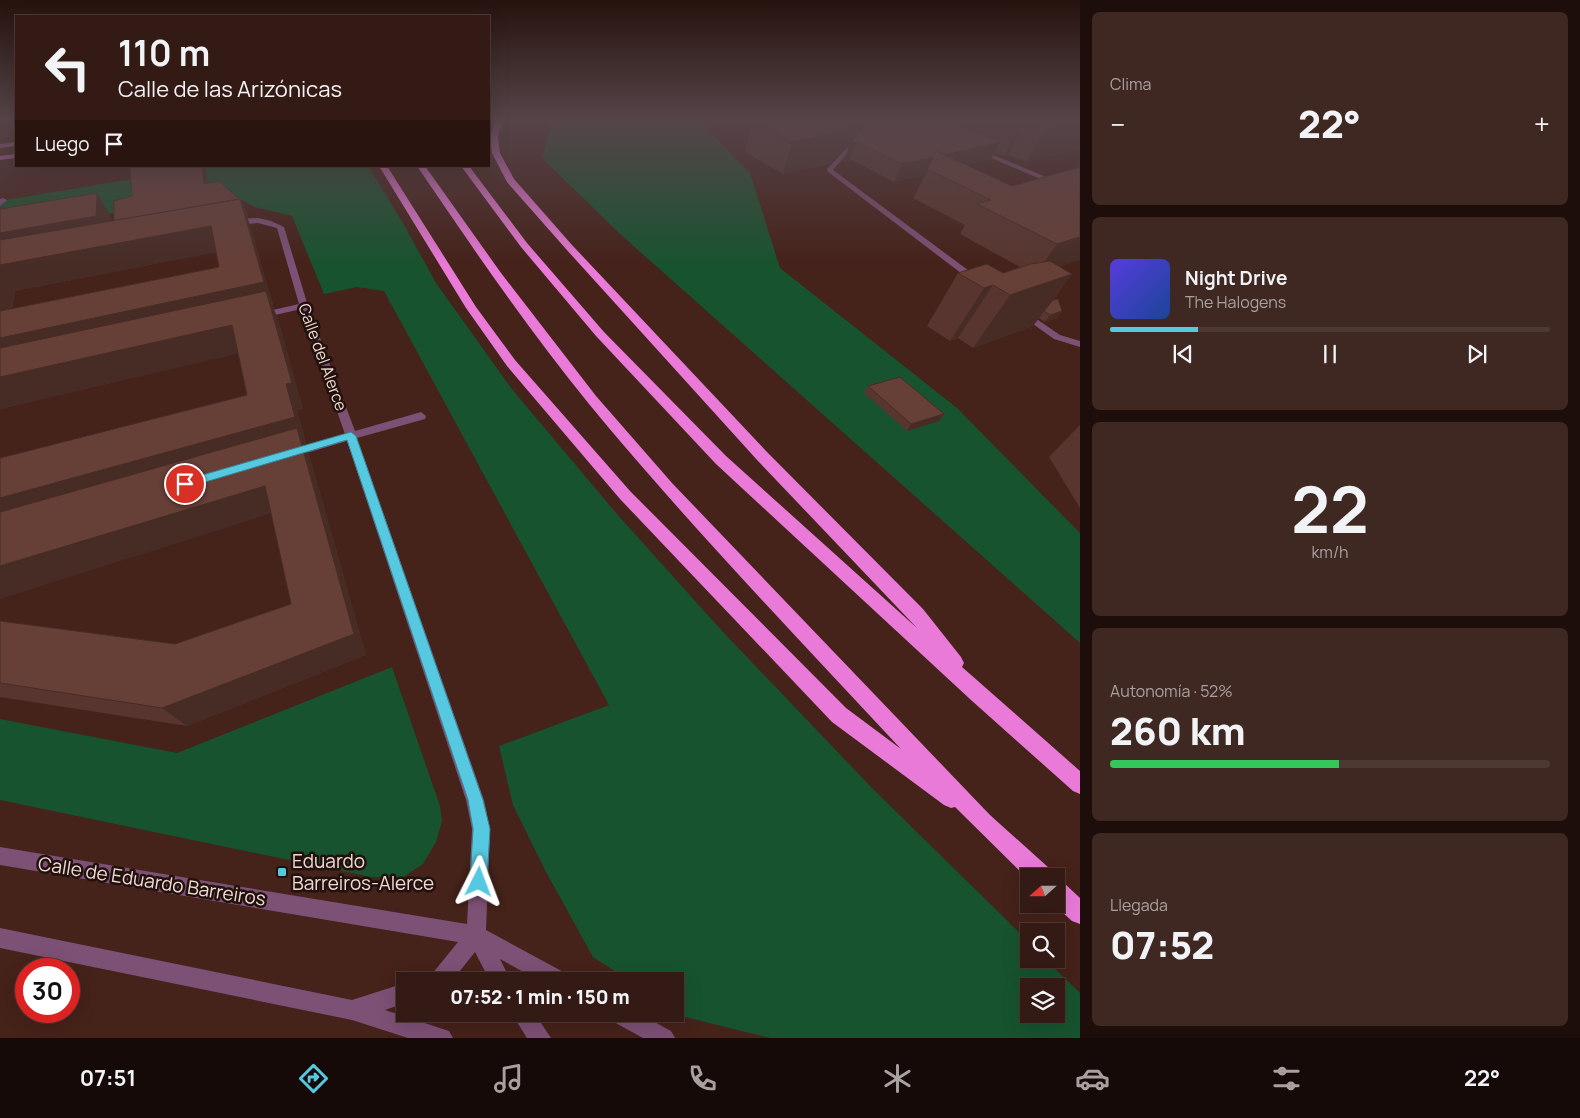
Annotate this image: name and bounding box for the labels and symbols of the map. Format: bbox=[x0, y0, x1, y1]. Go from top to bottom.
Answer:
street label: Calle del Alerce bbox=[293, 300, 353, 414]
pin bbox=[164, 463, 206, 505]
place label: Eduardo Barreiros-Alerce bbox=[292, 848, 434, 896]
street label: Calle de Eduardo Barreiros bbox=[36, 850, 268, 912]
position arrow bbox=[452, 855, 504, 907]
marker: Eduardo Barreiros-Alerce bbox=[276, 866, 288, 878]
north arrow bbox=[1020, 868, 1065, 912]
speed limit sign: 30 bbox=[15, 958, 80, 1023]

